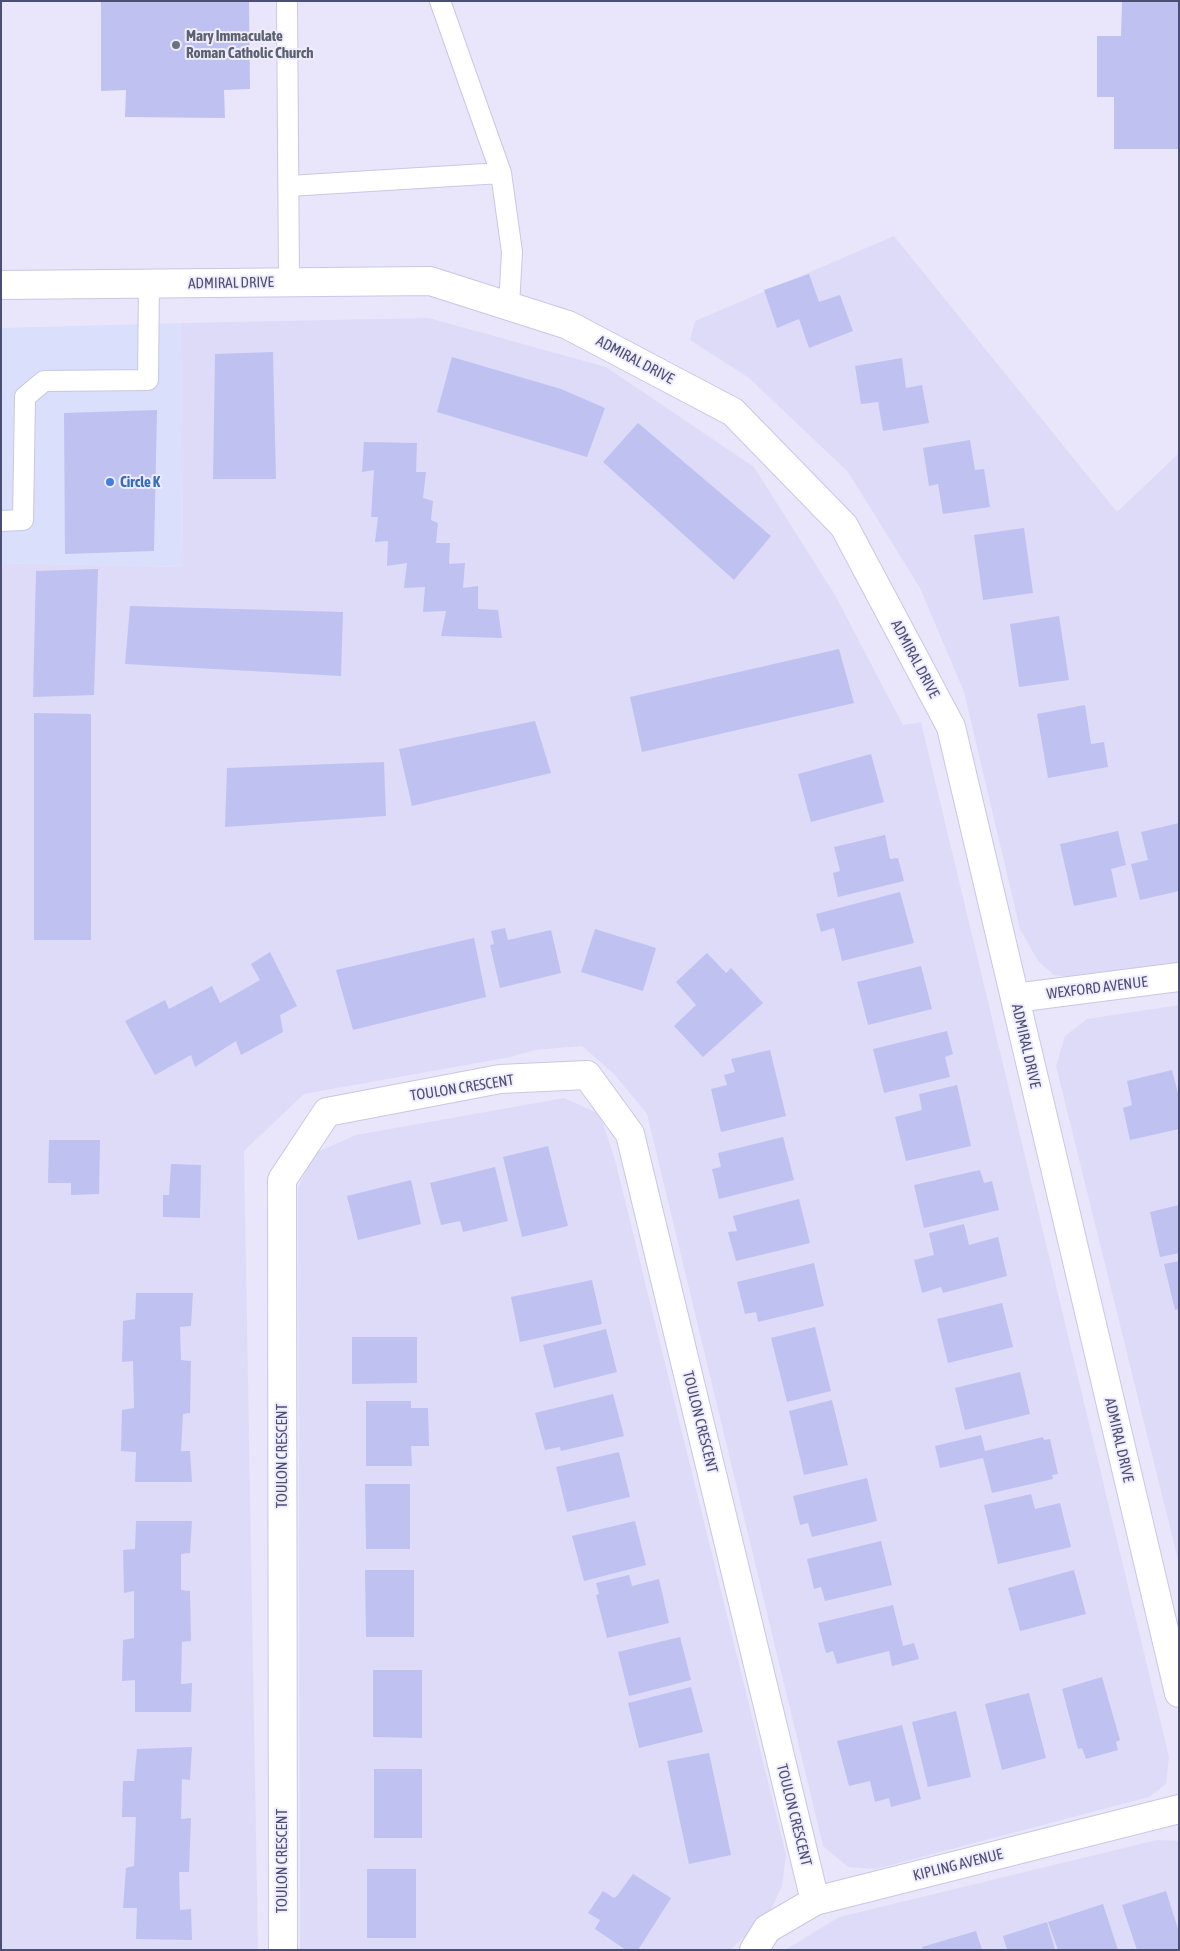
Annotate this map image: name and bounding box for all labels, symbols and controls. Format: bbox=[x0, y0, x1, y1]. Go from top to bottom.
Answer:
place label: Mary Immaculate Roman Catholic Church bbox=[186, 27, 314, 62]
marker: Mary Immaculate Roman Catholic Church bbox=[170, 39, 182, 51]
street label: ADMIRAL DRIVE bbox=[188, 273, 274, 293]
street label: ADMIRAL DRIVE bbox=[593, 332, 677, 388]
place label: Circle K bbox=[120, 473, 160, 491]
marker: Circle K bbox=[104, 476, 116, 488]
street label: ADMIRAL DRIVE bbox=[887, 617, 943, 701]
street label: WEXFORD AVENUE bbox=[1045, 973, 1149, 1003]
street label: ADMIRAL DRIVE bbox=[1008, 1002, 1044, 1090]
street label: TOULON CRESCENT bbox=[409, 1071, 515, 1105]
street label: TOULON CRESCENT bbox=[679, 1369, 721, 1475]
street label: ADMIRAL DRIVE bbox=[1101, 1396, 1137, 1484]
street label: TOULON CRESCENT bbox=[273, 1404, 291, 1508]
street label: TOULON CRESCENT bbox=[773, 1762, 815, 1868]
street label: TOULON CRESCENT bbox=[273, 1809, 291, 1913]
street label: KIPLING AVENUE bbox=[911, 1845, 1005, 1885]

